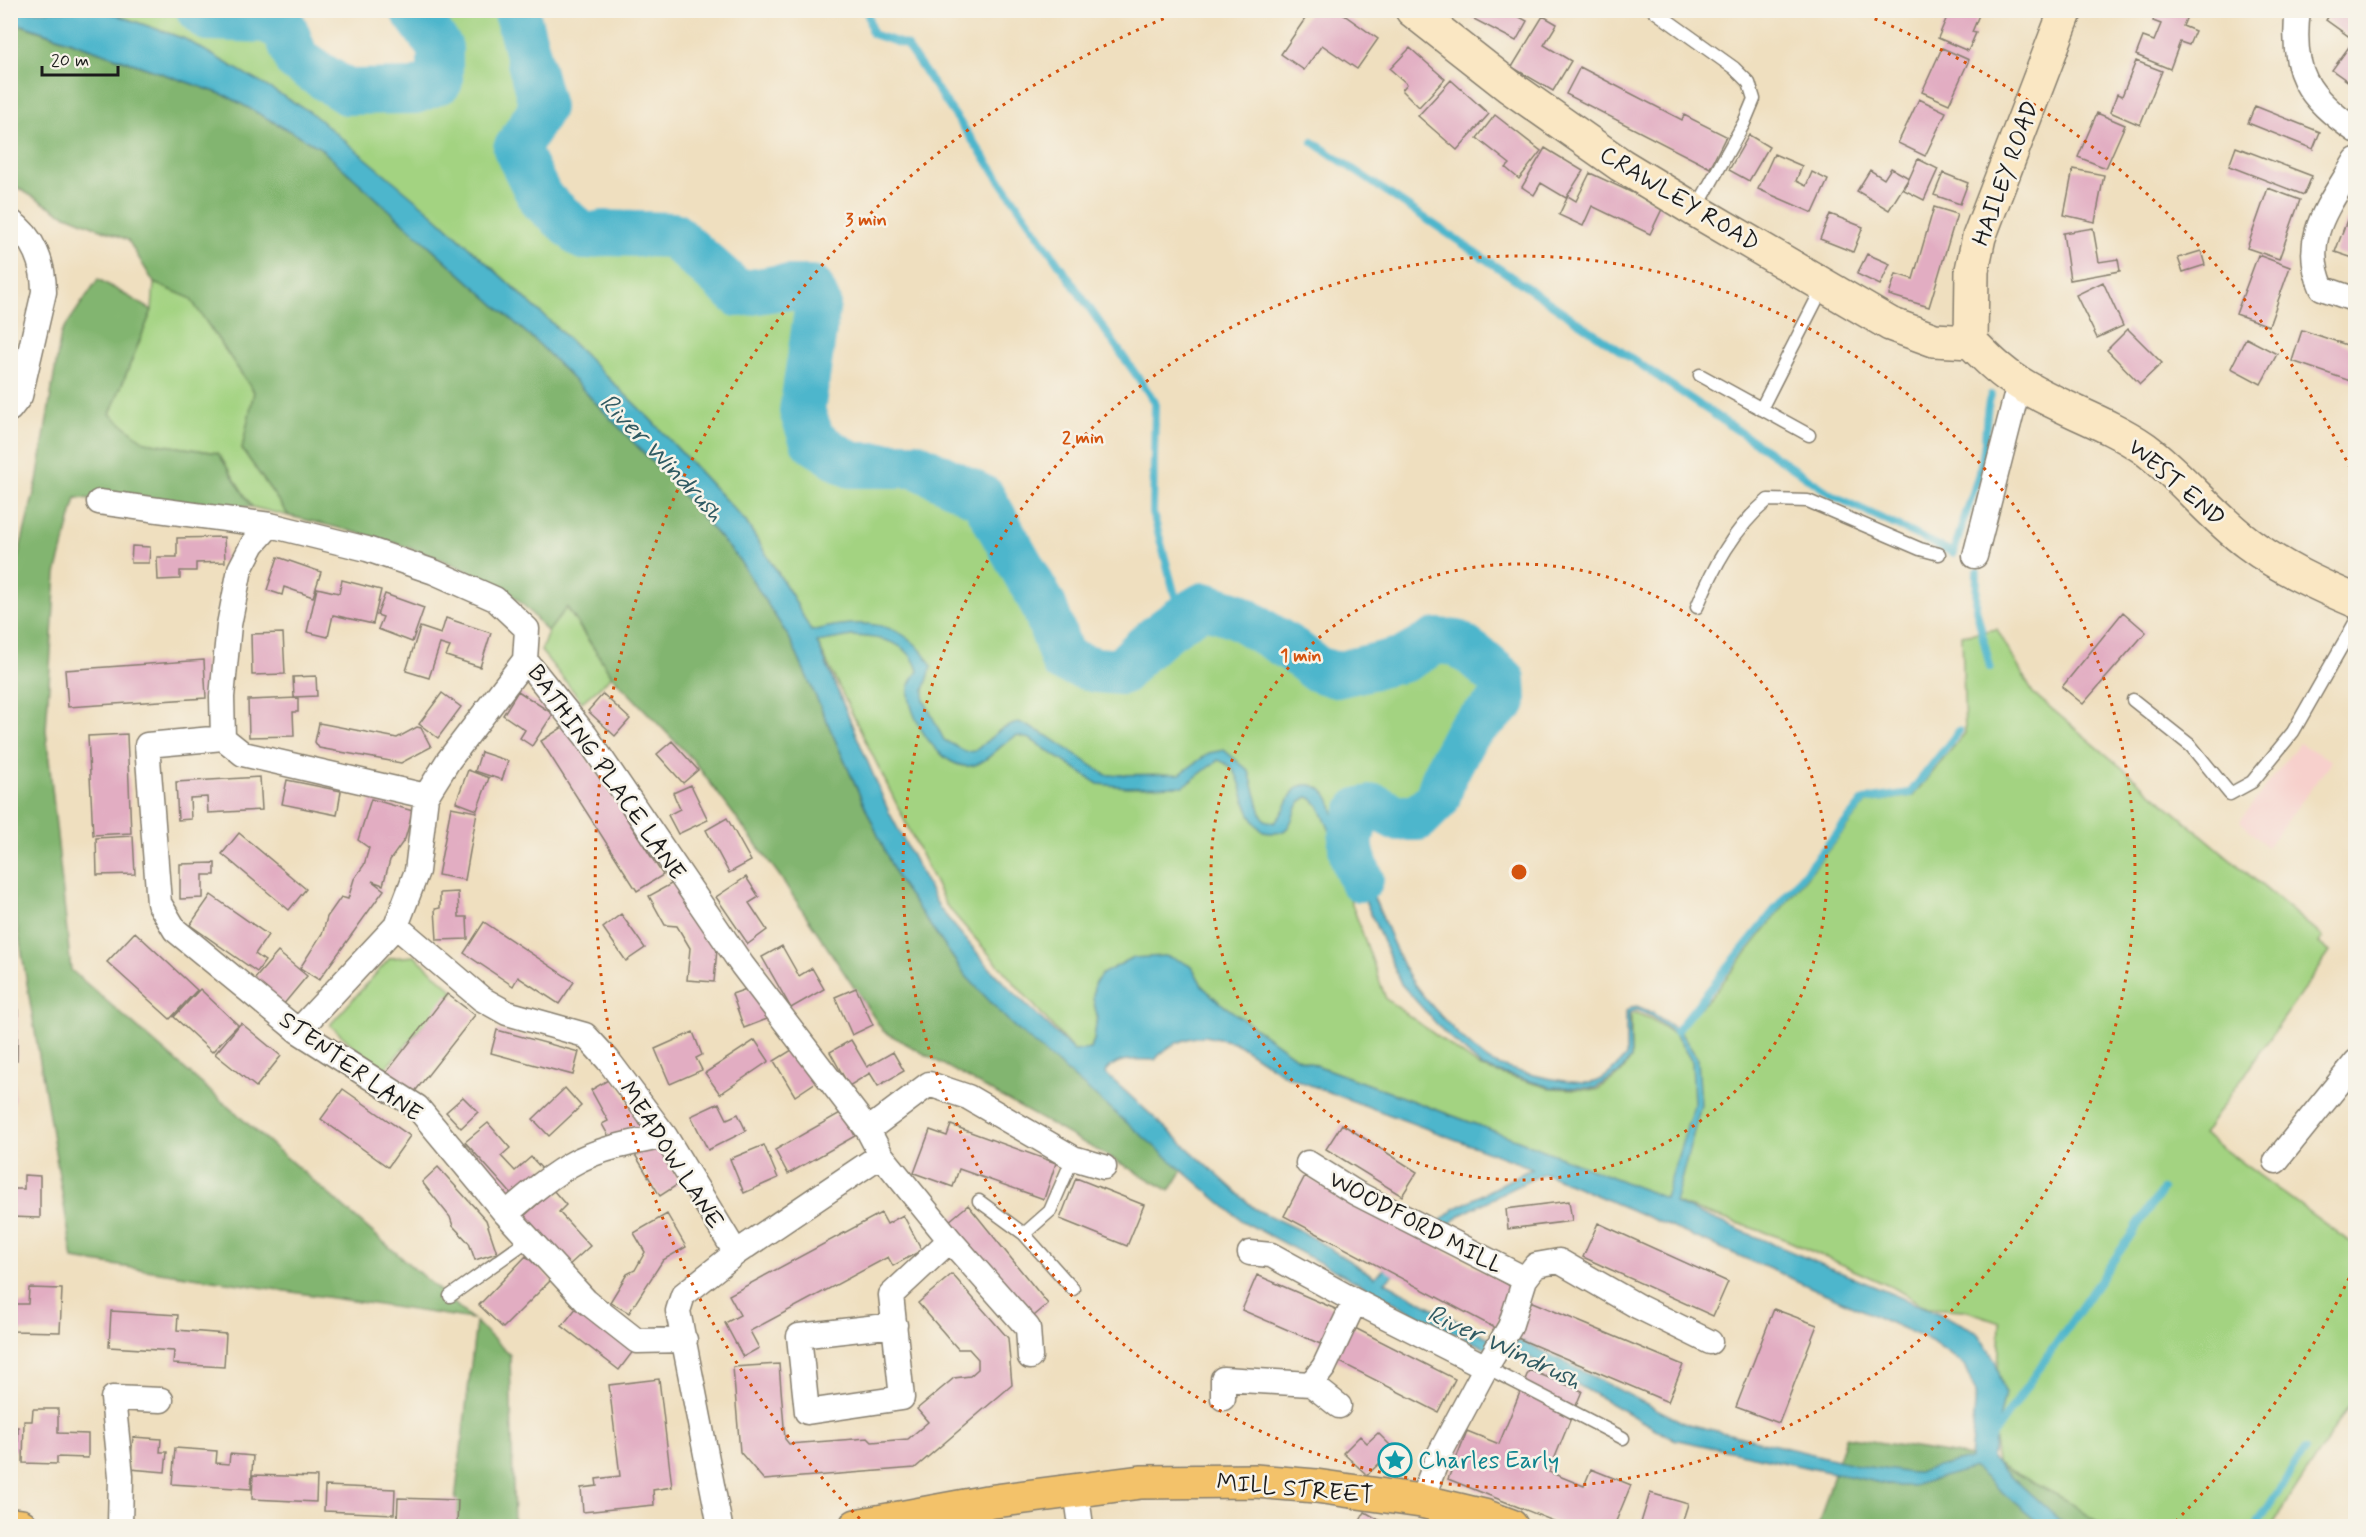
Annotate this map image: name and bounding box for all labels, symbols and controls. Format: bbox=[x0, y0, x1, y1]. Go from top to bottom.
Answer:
scale bar bbox=[42, 39, 118, 77]
text: 20 m bbox=[51, 49, 89, 73]
street label: HAILEY ROAD bbox=[1966, 97, 2047, 250]
street label: CRAWLEY ROAD bbox=[1593, 139, 1765, 259]
text: 3 min bbox=[845, 208, 887, 232]
water label: River Windrush bbox=[591, 387, 732, 530]
text: 2 min bbox=[1062, 426, 1104, 450]
street label: WEST END bbox=[2121, 432, 2231, 534]
text: 1 min bbox=[1280, 644, 1322, 668]
street label: BATHING PLACE LANE bbox=[520, 659, 692, 887]
centre of rings bbox=[1509, 862, 1529, 882]
street label: STENTER LANE bbox=[273, 1005, 428, 1130]
street label: MEADOW LANE bbox=[611, 1076, 730, 1236]
street label: WOODFORD MILL bbox=[1323, 1164, 1508, 1282]
water label: River Windrush bbox=[1421, 1297, 1587, 1398]
place icon: Charles Early bbox=[1377, 1442, 1413, 1478]
place label: Charles Early bbox=[1418, 1446, 1559, 1477]
street label: MILL STREET bbox=[1215, 1467, 1375, 1512]

